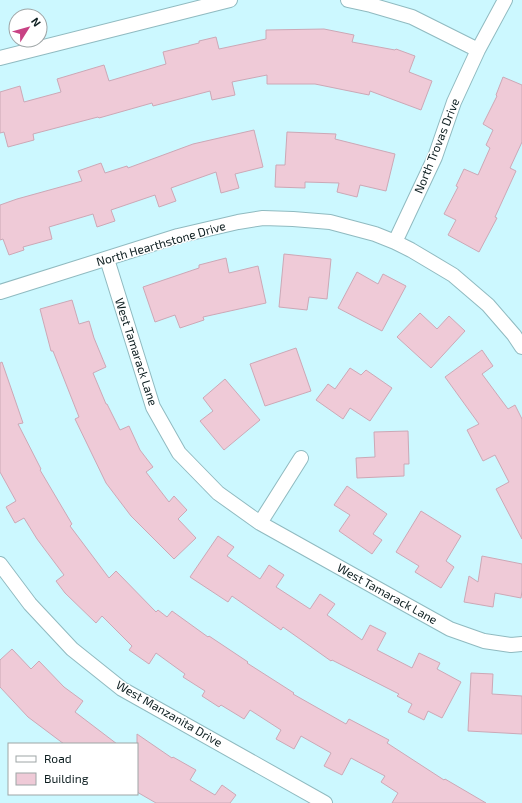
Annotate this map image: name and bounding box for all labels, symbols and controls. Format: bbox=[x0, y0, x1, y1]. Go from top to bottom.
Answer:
north arrow bbox=[8, 8, 48, 48]
text: N bbox=[29, 15, 44, 29]
street label: North Trovas Drive bbox=[411, 96, 462, 195]
street label: North Hearthstone Drive bbox=[94, 218, 227, 268]
street label: West Tamarack Lane bbox=[113, 296, 161, 407]
street label: West Tamarack Lane bbox=[335, 560, 440, 626]
street label: West Manzanita Drive bbox=[114, 677, 225, 749]
legend bbox=[8, 743, 138, 795]
text: Road bbox=[44, 751, 72, 765]
text: Building bbox=[44, 771, 89, 785]

